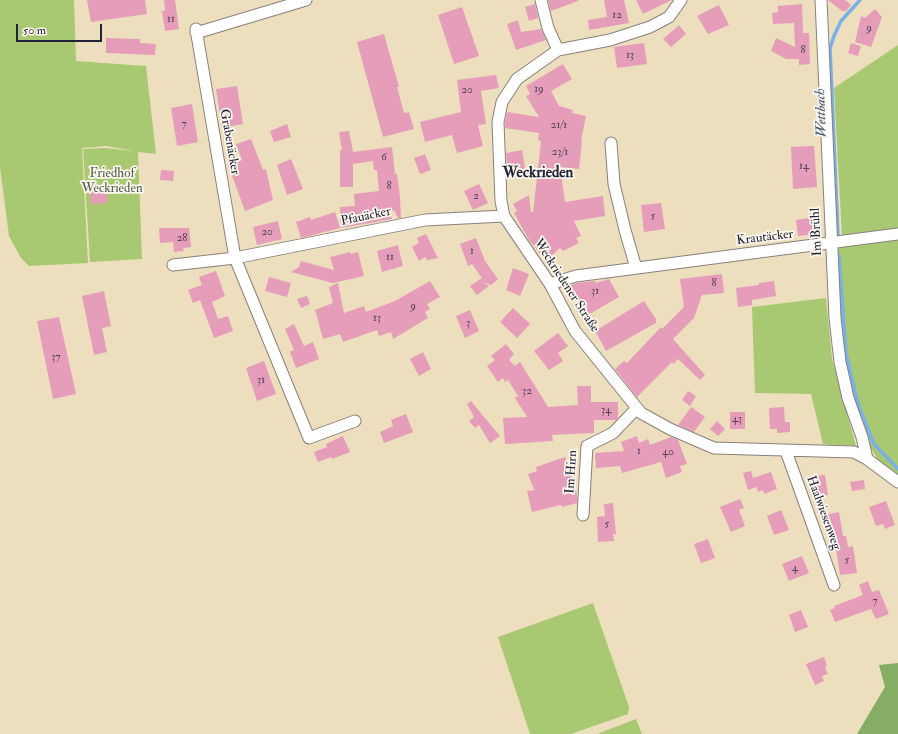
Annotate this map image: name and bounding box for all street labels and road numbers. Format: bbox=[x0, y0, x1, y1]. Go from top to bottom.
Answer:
street label: Grabenäcker bbox=[216, 108, 242, 176]
street label: Pfauäcker bbox=[340, 204, 392, 230]
street label: Im Brühl bbox=[808, 208, 826, 256]
street label: Krautäcker bbox=[736, 227, 794, 249]
street label: Weckriedener Straße bbox=[530, 236, 602, 336]
street label: Im Hirn bbox=[563, 450, 581, 494]
street label: Haalwiesenweg bbox=[802, 474, 844, 552]

